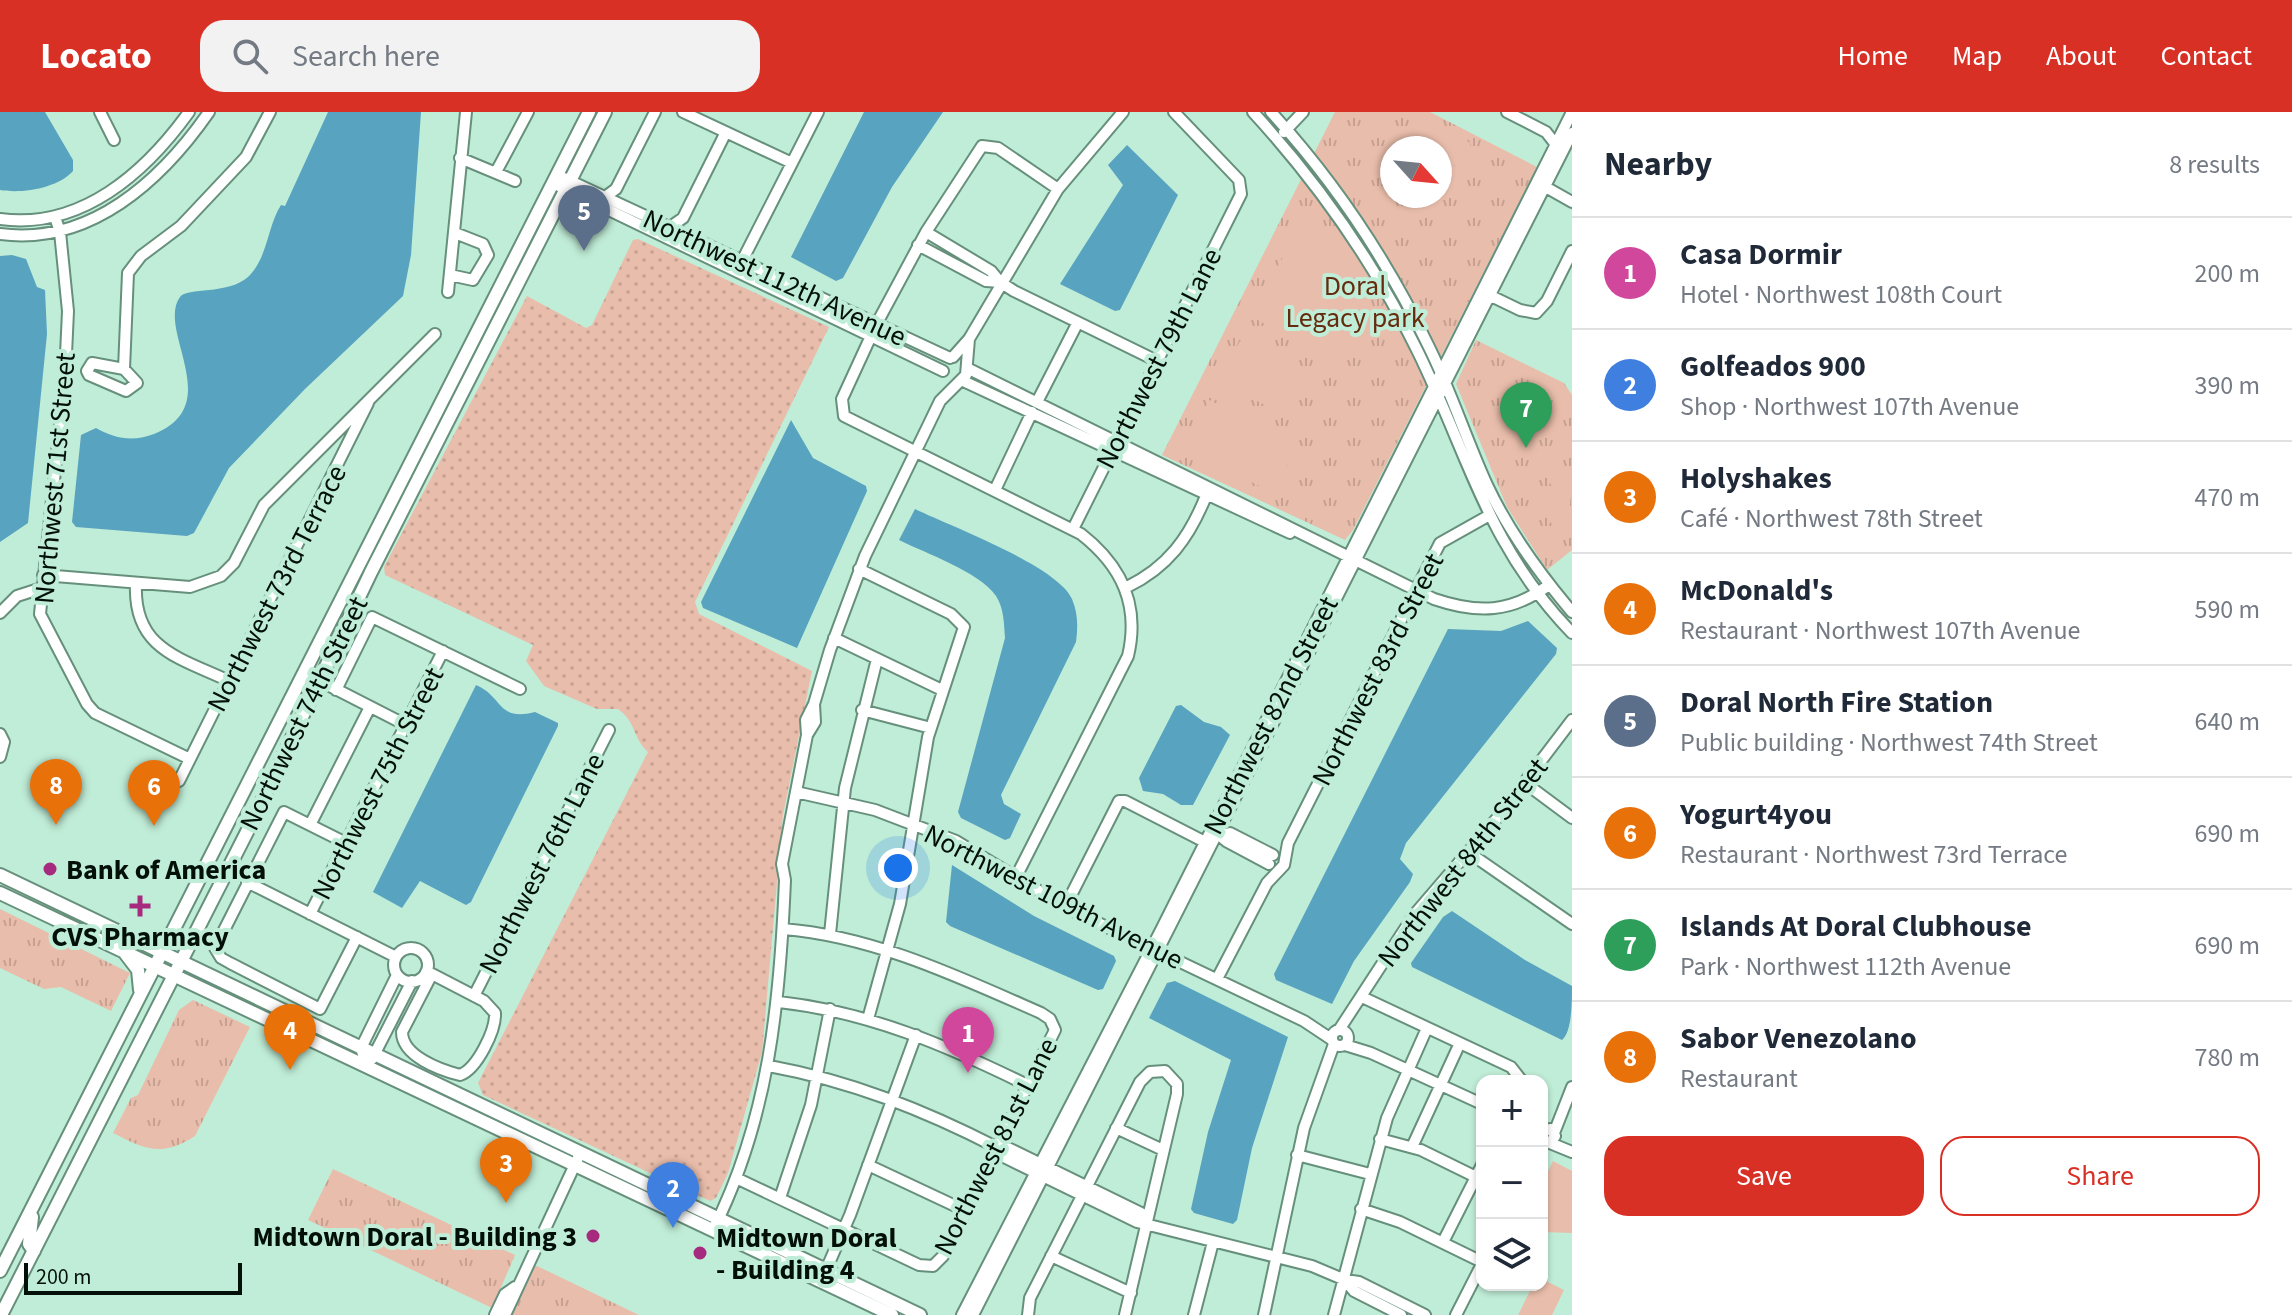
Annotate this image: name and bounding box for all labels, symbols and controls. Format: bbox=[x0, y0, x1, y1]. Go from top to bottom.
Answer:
search box bbox=[200, 20, 760, 92]
text: Locato bbox=[40, 29, 152, 83]
icon: search bbox=[228, 34, 272, 78]
text: Search here bbox=[292, 35, 440, 78]
text: Home bbox=[1837, 36, 1908, 76]
text: Map bbox=[1952, 36, 2002, 76]
text: About bbox=[2046, 36, 2117, 76]
text: Contact bbox=[2161, 36, 2252, 76]
north arrow bbox=[1380, 136, 1452, 208]
text: Nearby bbox=[1604, 140, 1712, 189]
text: 8 results bbox=[2169, 146, 2260, 183]
pin: 5 bbox=[558, 185, 610, 251]
street label: Northwest 112th Avenue bbox=[636, 199, 913, 357]
text: Casa Dormir bbox=[1680, 233, 1842, 276]
street label: Northwest 79th Lane bbox=[1086, 241, 1232, 476]
text: 1 bbox=[1623, 255, 1637, 292]
text: 200 m bbox=[2194, 255, 2260, 292]
park label: Doral Legacy park bbox=[1285, 266, 1425, 338]
text: Hotel · Northwest 108th Court bbox=[1680, 276, 2002, 313]
text: Golfeados 900 bbox=[1680, 345, 1866, 388]
street label: Northwest 71st Street bbox=[24, 350, 86, 605]
text: 2 bbox=[1623, 367, 1637, 404]
text: 390 m bbox=[2194, 367, 2260, 404]
pin: 7 bbox=[1500, 382, 1552, 448]
text: Shop · Northwest 107th Avenue bbox=[1680, 388, 2019, 425]
text: Holyshakes bbox=[1680, 457, 1832, 500]
street label: Northwest 73rd Terrace bbox=[197, 458, 357, 719]
text: 3 bbox=[1623, 479, 1637, 516]
text: 470 m bbox=[2194, 479, 2260, 516]
text: Café · Northwest 78th Street bbox=[1680, 500, 1983, 537]
street label: Northwest 83rd Street bbox=[1302, 546, 1454, 793]
text: McDonald's bbox=[1680, 569, 1833, 612]
street label: Northwest 74th Street bbox=[230, 589, 378, 837]
street label: Northwest 82nd Street bbox=[1194, 589, 1348, 841]
text: 4 bbox=[1623, 591, 1637, 628]
text: 590 m bbox=[2194, 591, 2260, 628]
text: Restaurant · Northwest 107th Avenue bbox=[1680, 612, 2080, 649]
street label: Northwest 75th Street bbox=[302, 660, 454, 907]
text: Doral North Fire Station bbox=[1680, 681, 1993, 724]
text: 5 bbox=[1623, 703, 1637, 740]
text: 640 m bbox=[2194, 703, 2260, 740]
text: Public building · Northwest 74th Street bbox=[1680, 724, 2098, 761]
street label: Northwest 76th Lane bbox=[469, 746, 615, 981]
street label: Northwest 84th Street bbox=[1368, 749, 1558, 976]
pin: 8 bbox=[30, 759, 82, 825]
pin: 6 bbox=[128, 760, 180, 826]
text: Yogurt4you bbox=[1680, 793, 1832, 836]
street label: Northwest 109th Avenue bbox=[917, 814, 1190, 980]
text: 6 bbox=[1623, 815, 1637, 852]
text: 690 m bbox=[2194, 815, 2260, 852]
text: Restaurant · Northwest 73rd Terrace bbox=[1680, 836, 2068, 873]
your location bbox=[878, 848, 918, 888]
place label: Bank of America bbox=[66, 850, 266, 890]
marker: Bank of America bbox=[41, 860, 59, 878]
marker: CVS Pharmacy bbox=[131, 897, 149, 915]
text: Islands At Doral Clubhouse bbox=[1680, 905, 2032, 948]
place label: CVS Pharmacy bbox=[51, 917, 229, 957]
text: 7 bbox=[1623, 927, 1637, 964]
text: 690 m bbox=[2194, 927, 2260, 964]
text: Park · Northwest 112th Avenue bbox=[1680, 948, 2011, 985]
pin: 4 bbox=[264, 1004, 316, 1070]
pin: 1 bbox=[942, 1007, 994, 1073]
text: Sabor Venezolano bbox=[1680, 1017, 1917, 1060]
street label: Northwest 81st Lane bbox=[926, 1032, 1064, 1260]
text: 8 bbox=[1623, 1039, 1637, 1076]
text: 780 m bbox=[2194, 1039, 2260, 1076]
text: Restaurant bbox=[1680, 1060, 1798, 1097]
map controls bbox=[1476, 1075, 1548, 1291]
button: + bbox=[1476, 1075, 1548, 1147]
button: Save bbox=[1604, 1136, 1924, 1216]
button: Share bbox=[1940, 1136, 2260, 1216]
pin: 3 bbox=[480, 1137, 532, 1203]
button: − bbox=[1476, 1147, 1548, 1219]
pin: 2 bbox=[647, 1162, 699, 1228]
place label: Midtown Doral - Building 3 bbox=[252, 1217, 577, 1257]
place label: Midtown Doral - Building 4 bbox=[716, 1218, 896, 1290]
button: layers bbox=[1476, 1219, 1548, 1291]
marker: Midtown Doral - Building 3 bbox=[584, 1227, 602, 1245]
marker: Midtown Doral - Building 4 bbox=[691, 1244, 709, 1262]
scale bar bbox=[24, 1259, 242, 1295]
text: 200 m bbox=[36, 1261, 91, 1293]

